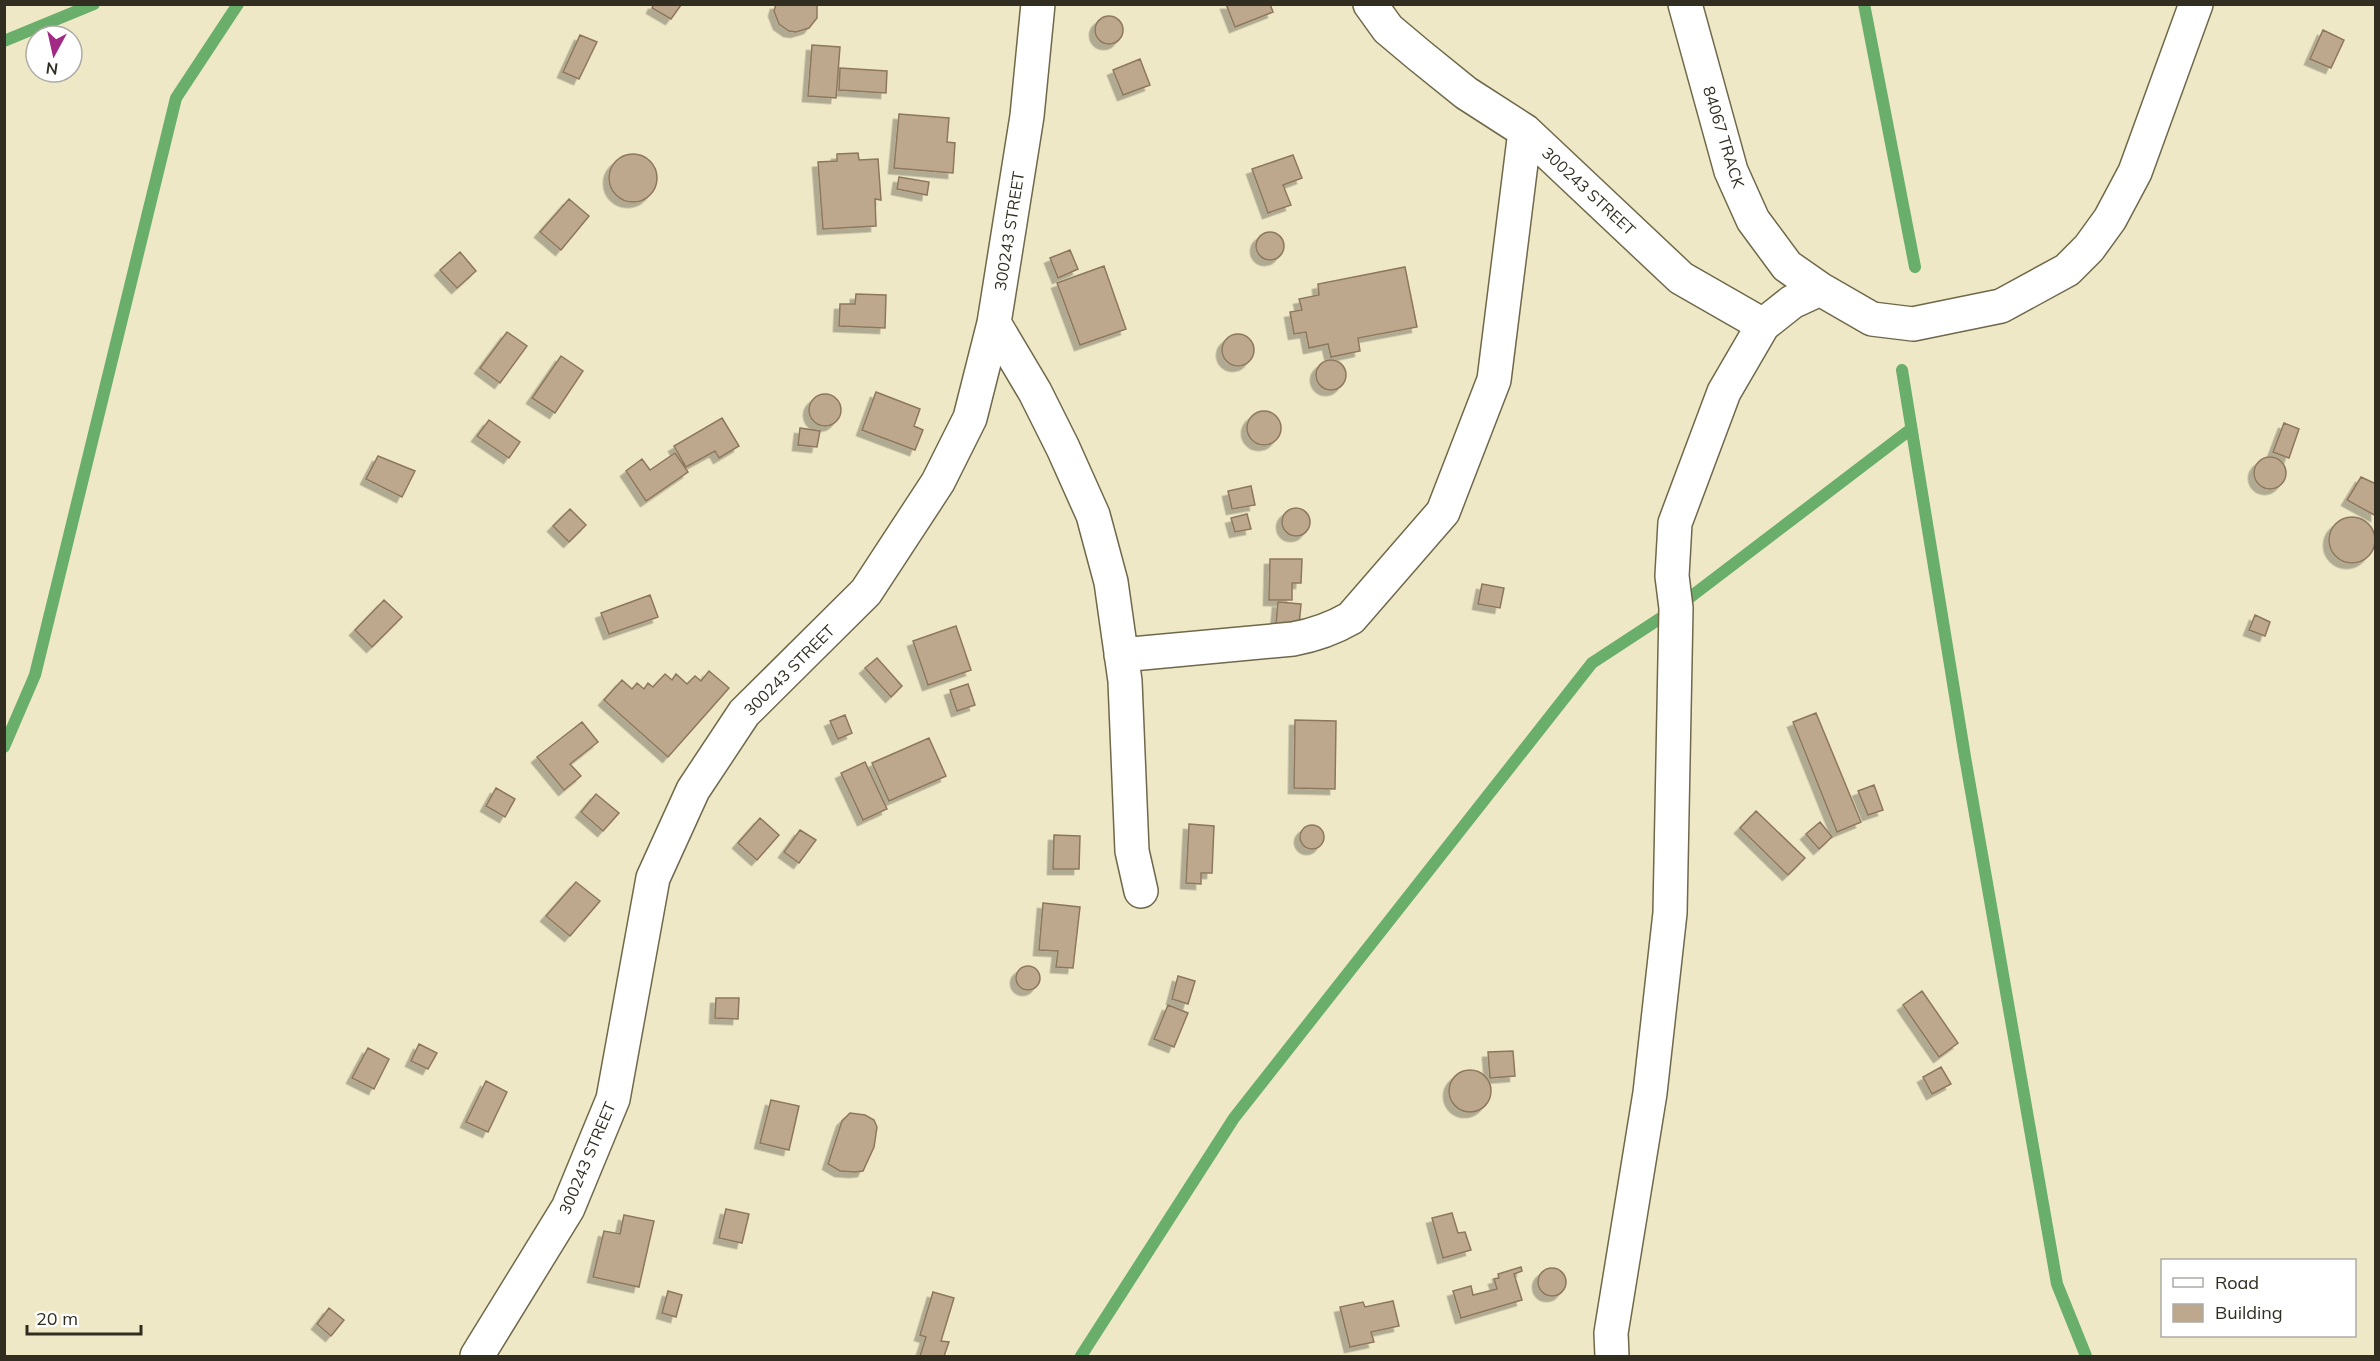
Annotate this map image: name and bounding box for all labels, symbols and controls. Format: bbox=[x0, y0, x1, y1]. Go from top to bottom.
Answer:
north arrow bbox=[24, 24, 84, 84]
text: N bbox=[45, 58, 59, 80]
street label: 84067 TRACK bbox=[1699, 84, 1749, 191]
street label: 300243 STREET bbox=[1538, 143, 1640, 240]
street label: 300243 STREET bbox=[990, 170, 1028, 292]
street label: 300243 STREET bbox=[739, 620, 839, 720]
street label: 300243 STREET bbox=[554, 1098, 620, 1217]
legend bbox=[2161, 1259, 2356, 1337]
text: Road bbox=[2215, 1271, 2259, 1294]
scale bar bbox=[27, 1298, 141, 1336]
text: Building bbox=[2215, 1301, 2283, 1324]
text: 20 m bbox=[36, 1307, 78, 1330]

